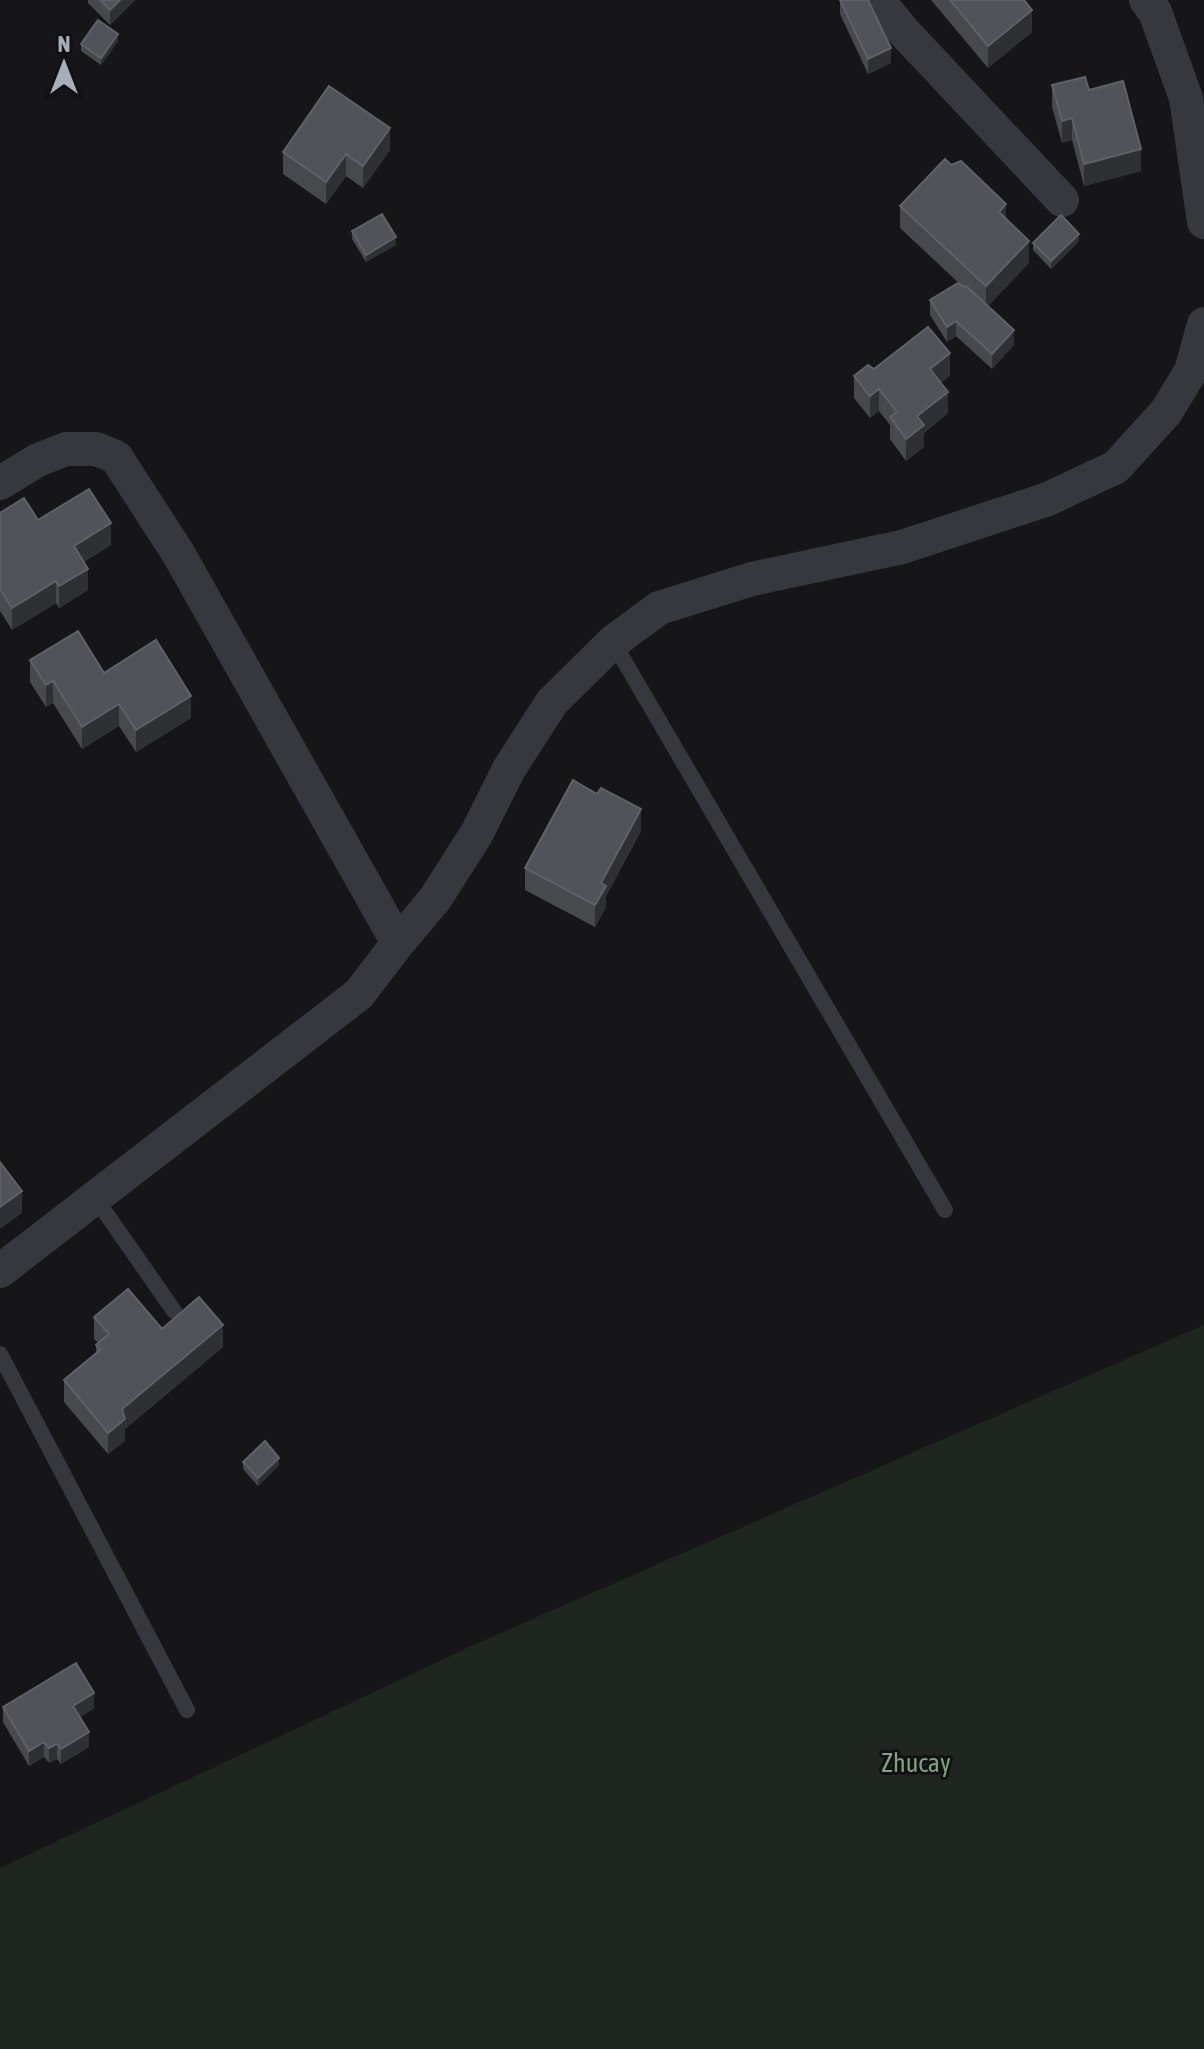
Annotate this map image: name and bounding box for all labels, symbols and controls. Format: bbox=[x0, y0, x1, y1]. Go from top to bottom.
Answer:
north arrow bbox=[24, 24, 104, 104]
text: N bbox=[58, 31, 70, 57]
park label: Zhucay bbox=[881, 1748, 951, 1778]

